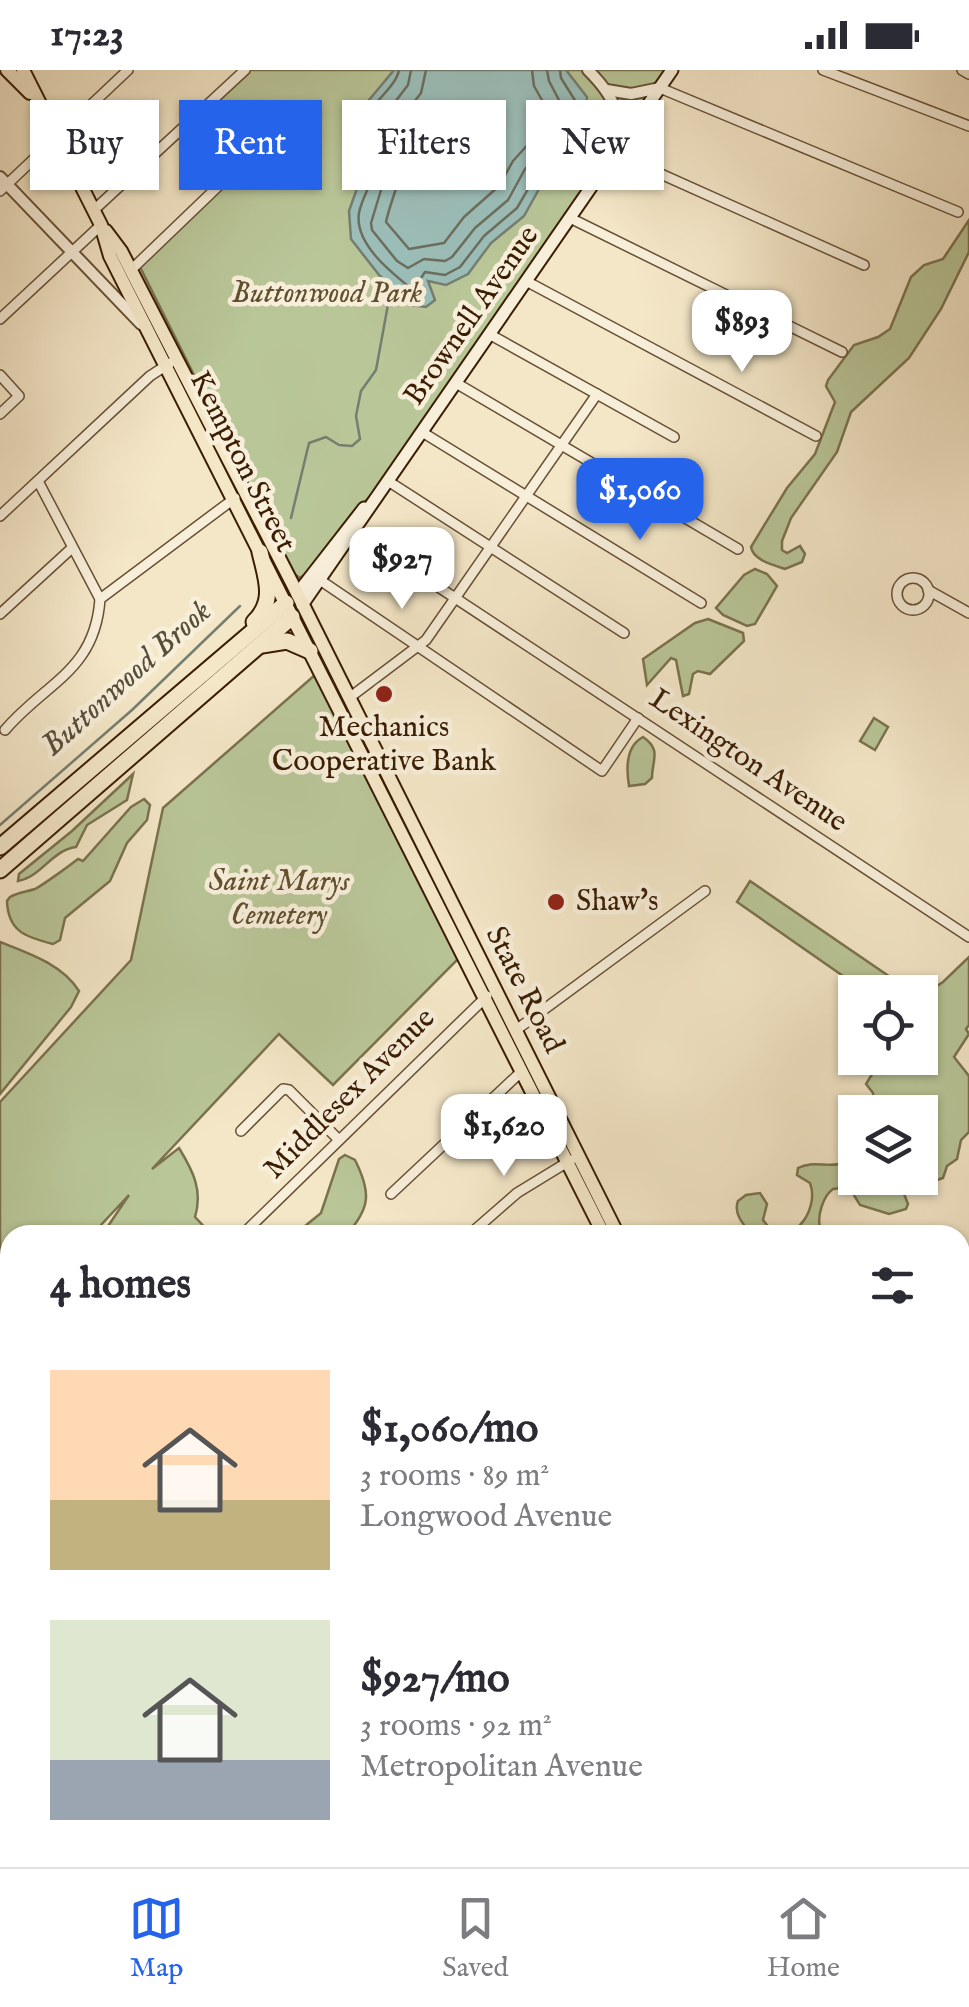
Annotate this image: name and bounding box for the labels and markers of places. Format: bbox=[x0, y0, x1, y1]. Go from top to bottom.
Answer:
pin: $893 bbox=[683, 290, 801, 375]
pin: $1,060 bbox=[559, 458, 721, 543]
pin: $927 bbox=[343, 527, 461, 612]
marker: Mechanics Cooperative Bank bbox=[373, 683, 395, 705]
place label: Mechanics Cooperative Bank bbox=[272, 709, 497, 781]
place label: Shaw's bbox=[576, 883, 659, 921]
marker: Shaw's bbox=[545, 891, 567, 913]
pin: $1,620 bbox=[423, 1094, 585, 1179]

